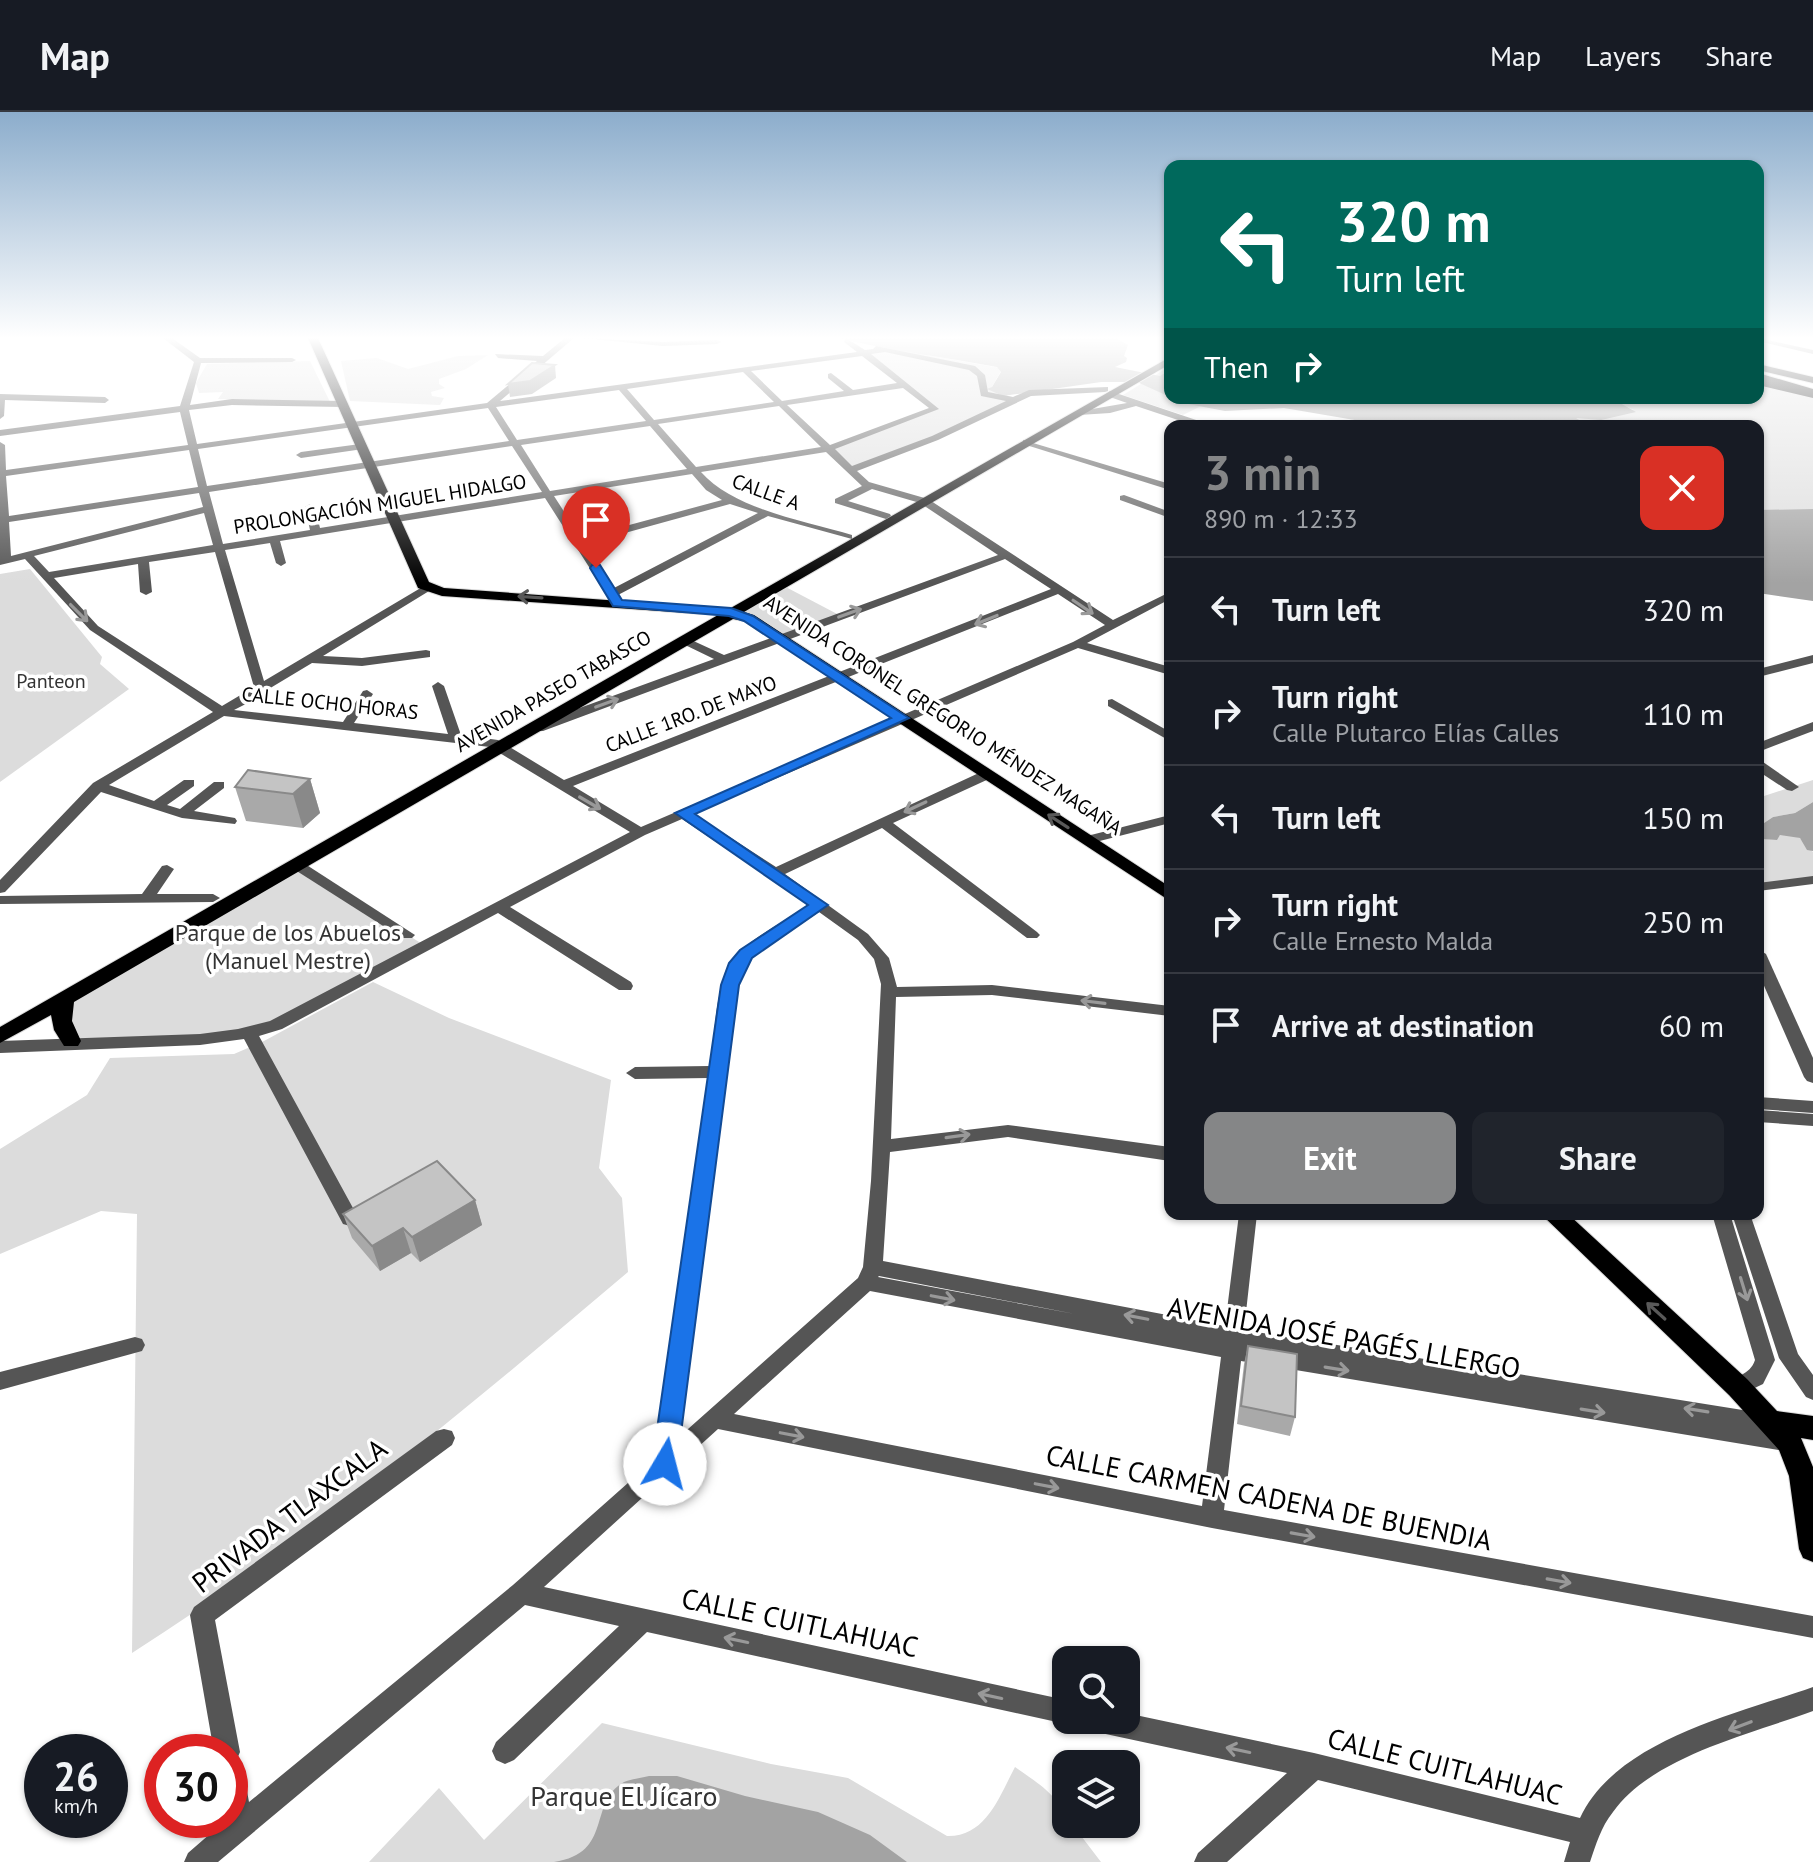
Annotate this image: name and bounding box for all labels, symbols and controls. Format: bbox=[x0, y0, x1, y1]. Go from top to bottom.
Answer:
text: Map bbox=[40, 31, 110, 80]
text: Map bbox=[1490, 37, 1541, 74]
text: Layers bbox=[1585, 37, 1661, 74]
text: Share bbox=[1705, 37, 1773, 74]
text: 320 m bbox=[1336, 185, 1491, 257]
icon: left bbox=[1204, 192, 1308, 296]
text: Turn left bbox=[1336, 255, 1465, 302]
icon: right bbox=[1285, 344, 1329, 388]
text: Then bbox=[1204, 347, 1269, 386]
text: 3 min bbox=[1204, 441, 1321, 503]
button: close bbox=[1640, 446, 1724, 530]
street label: PROLONGACIÓN MIGUEL HIDALGO bbox=[232, 468, 528, 540]
street label: CALLE A bbox=[728, 468, 804, 516]
pin bbox=[562, 486, 630, 568]
icon: arrive bbox=[574, 498, 618, 542]
text: 890 m · 12:33 bbox=[1204, 502, 1358, 535]
icon: left bbox=[1204, 587, 1248, 631]
one-way arrow bbox=[517, 589, 543, 604]
street label: AVENIDA CORONEL GREGORIO MÉNDEZ MAGAÑA bbox=[759, 589, 1127, 841]
text: Turn left bbox=[1272, 590, 1380, 629]
text: 320 m bbox=[1643, 590, 1724, 629]
one-way arrow bbox=[1071, 598, 1093, 615]
one-way arrow bbox=[69, 604, 89, 623]
one-way arrow bbox=[837, 604, 862, 619]
one-way arrow bbox=[975, 613, 999, 628]
street label: AVENIDA PASEO TABASCO bbox=[450, 624, 656, 758]
park label: Panteon bbox=[16, 668, 86, 694]
street label: CALLE 1RO. DE MAYO bbox=[602, 669, 780, 759]
text: Turn right bbox=[1272, 677, 1398, 716]
street label: CALLE OCHO HORAS bbox=[240, 681, 420, 725]
icon: right bbox=[1204, 691, 1248, 735]
text: 110 m bbox=[1643, 694, 1724, 733]
one-way arrow bbox=[594, 695, 619, 710]
text: Calle Plutarco Elías Calles bbox=[1272, 716, 1559, 749]
one-way arrow bbox=[578, 795, 601, 811]
icon: left bbox=[1204, 795, 1248, 839]
text: Turn left bbox=[1272, 798, 1380, 837]
text: 150 m bbox=[1643, 798, 1724, 837]
one-way arrow bbox=[904, 801, 928, 816]
one-way arrow bbox=[1047, 813, 1070, 829]
text: Turn right bbox=[1272, 885, 1398, 924]
icon: right bbox=[1204, 899, 1248, 943]
text: 250 m bbox=[1643, 902, 1724, 941]
park label: Parque de los Abuelos (Manuel Mestre) bbox=[175, 917, 401, 976]
text: Calle Ernesto Malda bbox=[1272, 924, 1493, 957]
one-way arrow bbox=[1080, 994, 1106, 1009]
icon: arrive bbox=[1204, 1003, 1248, 1047]
text: Arrive at destination bbox=[1272, 1006, 1534, 1045]
text: 60 m bbox=[1659, 1006, 1724, 1045]
button: Exit bbox=[1204, 1112, 1456, 1204]
button: Share bbox=[1472, 1112, 1724, 1204]
one-way arrow bbox=[945, 1128, 970, 1143]
one-way arrow bbox=[1737, 1275, 1752, 1301]
street label: AVENIDA JOSÉ PAGÉS LLERGO bbox=[1165, 1288, 1523, 1386]
one-way arrow bbox=[930, 1291, 955, 1306]
one-way arrow bbox=[1646, 1302, 1666, 1320]
one-way arrow bbox=[1124, 1309, 1149, 1324]
one-way arrow bbox=[1323, 1362, 1349, 1377]
one-way arrow bbox=[1684, 1402, 1709, 1417]
one-way arrow bbox=[1580, 1404, 1605, 1419]
position arrow bbox=[623, 1422, 707, 1506]
one-way arrow bbox=[779, 1428, 805, 1443]
street label: PRIVADA TLAXCALA bbox=[184, 1429, 395, 1601]
street label: CALLE CARMEN CADENA DE BUENDIA bbox=[1043, 1436, 1496, 1559]
one-way arrow bbox=[1034, 1479, 1060, 1494]
one-way arrow bbox=[1289, 1528, 1315, 1543]
one-way arrow bbox=[1545, 1575, 1571, 1590]
street label: CALLE CUITLAHUAC bbox=[678, 1579, 922, 1665]
one-way arrow bbox=[723, 1632, 749, 1647]
map controls bbox=[1052, 1646, 1140, 1838]
button: search bbox=[1052, 1646, 1140, 1734]
one-way arrow bbox=[977, 1688, 1003, 1703]
street label: CALLE CUITLAHUAC bbox=[1324, 1719, 1566, 1813]
one-way arrow bbox=[1728, 1720, 1753, 1735]
speed limit sign: 30 bbox=[144, 1734, 248, 1838]
one-way arrow bbox=[1226, 1742, 1252, 1757]
text: 26 bbox=[53, 1750, 99, 1802]
button: layers bbox=[1052, 1750, 1140, 1838]
park label: Parque El Jícaro bbox=[530, 1777, 718, 1814]
text: km/h bbox=[54, 1793, 98, 1819]

